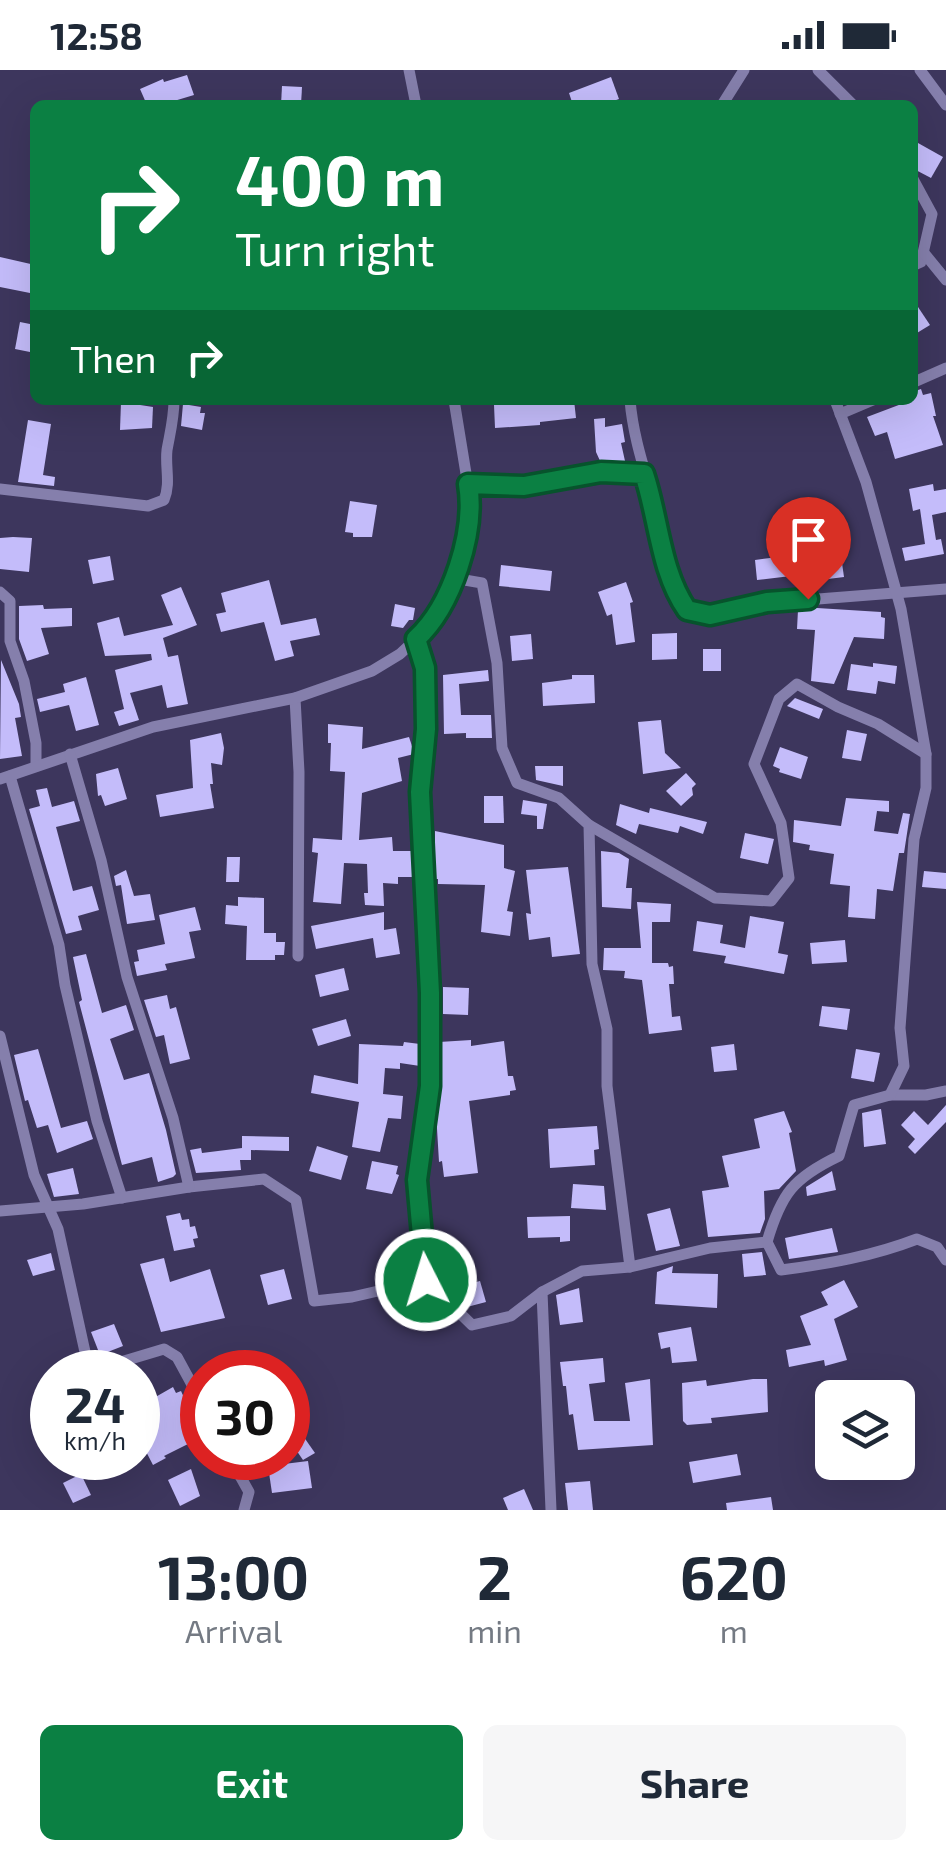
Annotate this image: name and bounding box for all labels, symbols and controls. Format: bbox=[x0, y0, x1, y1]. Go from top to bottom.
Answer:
text: 12:58 bbox=[50, 12, 143, 58]
text: 400 m bbox=[235, 136, 445, 220]
icon: right bbox=[70, 140, 200, 270]
text: Turn right bbox=[235, 221, 435, 275]
icon: right bbox=[177, 330, 232, 385]
text: Then bbox=[70, 335, 157, 381]
pin bbox=[766, 497, 851, 600]
icon: arrive bbox=[781, 512, 836, 567]
position arrow bbox=[374, 1228, 478, 1332]
speed limit sign: 30 bbox=[180, 1350, 310, 1480]
text: 24 bbox=[65, 1373, 125, 1433]
map controls bbox=[815, 1380, 915, 1480]
button: layers bbox=[815, 1380, 915, 1480]
text: km/h bbox=[64, 1425, 126, 1455]
text: 13:00 bbox=[158, 1540, 309, 1612]
text: 2 bbox=[477, 1540, 512, 1612]
text: 620 bbox=[680, 1540, 788, 1612]
text: Arrival bbox=[185, 1611, 282, 1649]
text: min bbox=[467, 1611, 522, 1649]
text: m bbox=[720, 1611, 748, 1649]
button: Exit bbox=[40, 1725, 463, 1840]
button: Share bbox=[483, 1725, 906, 1840]

